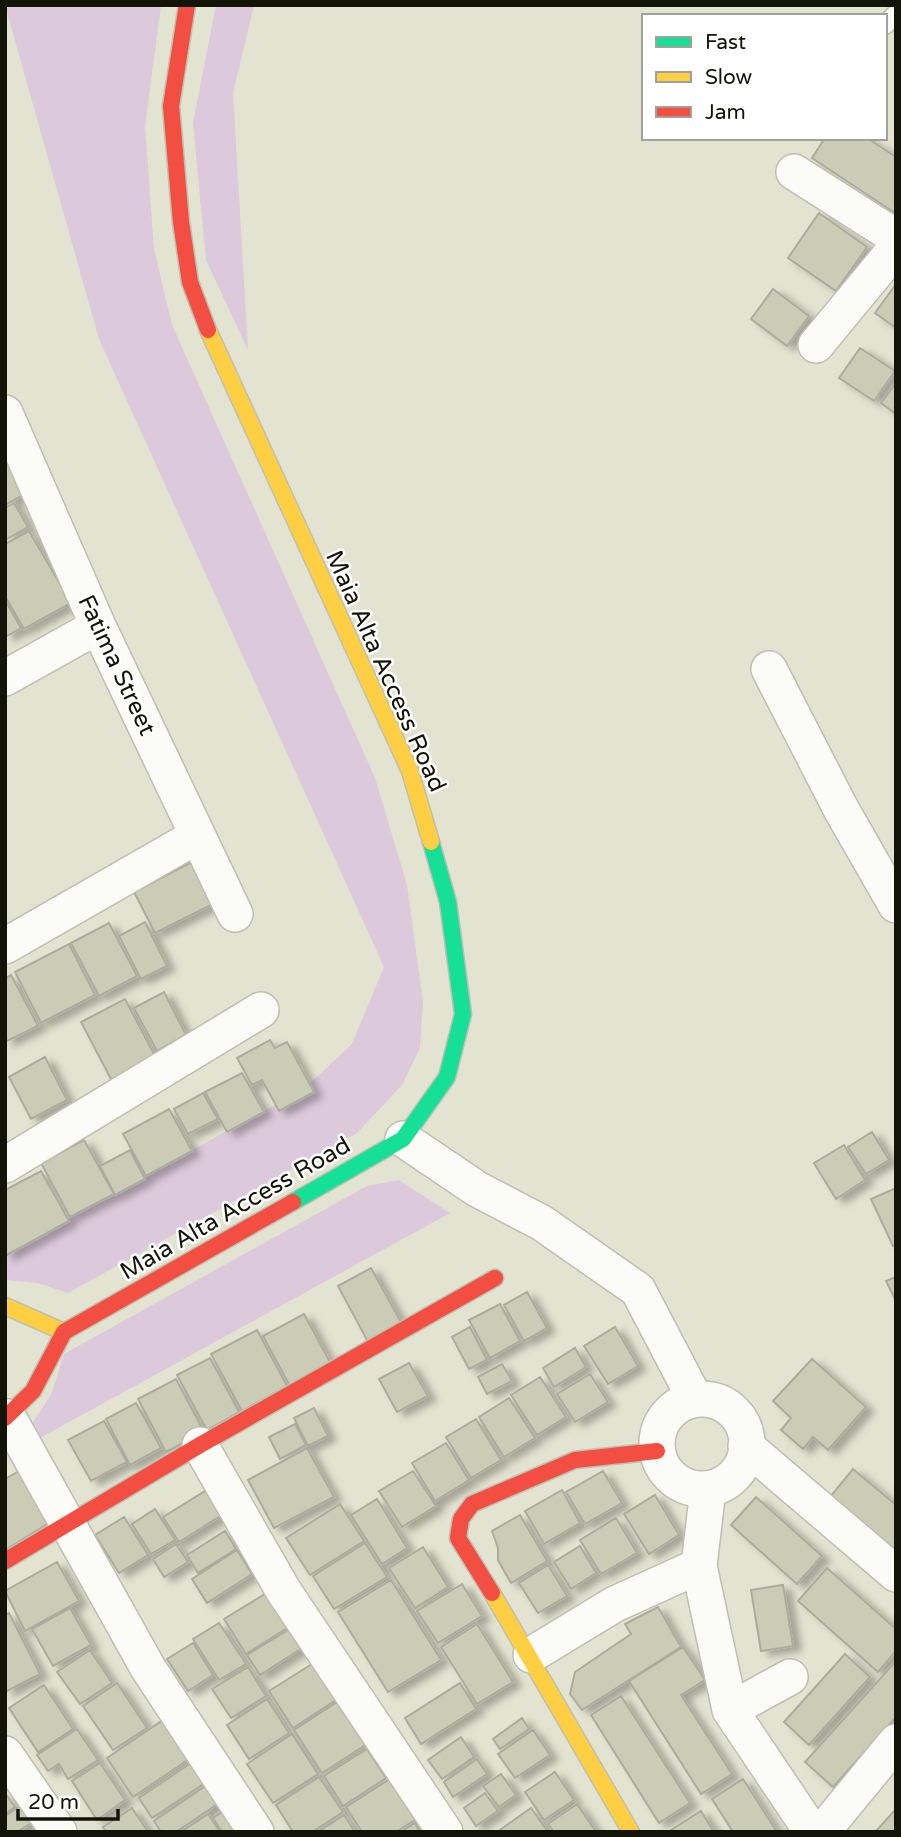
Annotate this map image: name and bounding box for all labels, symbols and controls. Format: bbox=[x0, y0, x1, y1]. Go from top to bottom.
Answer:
legend bbox=[642, 14, 887, 140]
text: Fast bbox=[705, 30, 746, 55]
text: Slow bbox=[705, 65, 753, 90]
text: Jam bbox=[705, 100, 746, 125]
street label: Maia Alta Access Road bbox=[319, 546, 452, 796]
street label: Fatima Street bbox=[71, 590, 162, 740]
street label: Maia Alta Access Road bbox=[115, 1131, 356, 1286]
scale bar bbox=[18, 1778, 117, 1822]
text: 20 m bbox=[28, 1790, 79, 1815]

